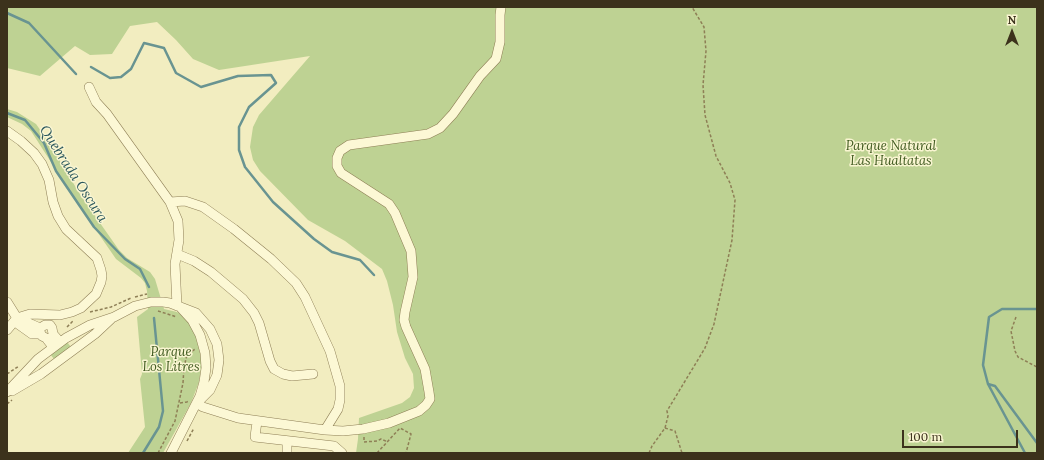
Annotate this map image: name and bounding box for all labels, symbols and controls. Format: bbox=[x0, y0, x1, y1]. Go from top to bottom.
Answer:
north arrow bbox=[992, 12, 1032, 52]
text: N bbox=[1008, 13, 1016, 27]
water label: Quebrada Oscura bbox=[35, 123, 111, 225]
park label: Parque Natural Las Hualtatas bbox=[846, 138, 936, 169]
park label: Parque Los Litres bbox=[142, 344, 200, 375]
scale bar bbox=[904, 422, 1020, 448]
text: 100 m bbox=[909, 429, 942, 444]

